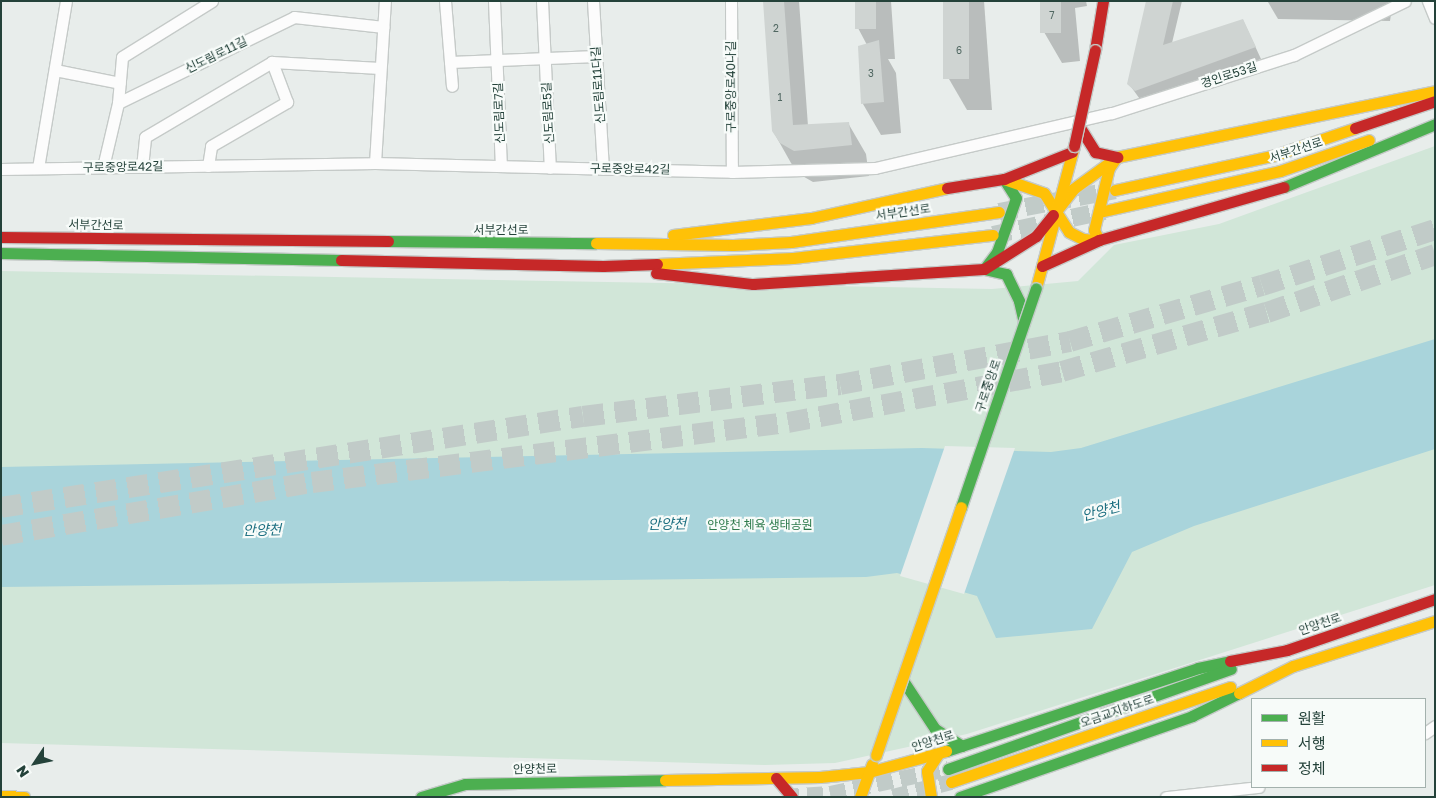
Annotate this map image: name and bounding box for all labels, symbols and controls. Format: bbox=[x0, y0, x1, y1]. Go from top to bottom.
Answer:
house number: 7 bbox=[1049, 10, 1055, 22]
house number: 2 bbox=[773, 23, 779, 35]
street label: 신도림로11길 bbox=[183, 34, 249, 76]
street label: 구로중앙로40나길 bbox=[724, 41, 738, 133]
house number: 6 bbox=[956, 45, 962, 57]
street label: 신도림로11다길 bbox=[588, 46, 608, 124]
street label: 경인로53길 bbox=[1199, 59, 1259, 91]
house number: 3 bbox=[868, 68, 874, 80]
street label: 신도림로7길 bbox=[491, 82, 507, 144]
street label: 신도림로5길 bbox=[539, 82, 557, 144]
house number: 1 bbox=[778, 92, 782, 104]
street label: 서부간선로 bbox=[1268, 135, 1324, 165]
street label: 구로중앙로42길 bbox=[83, 159, 163, 175]
street label: 구로중앙로42길 bbox=[590, 161, 670, 177]
street label: 서부간선로 bbox=[875, 201, 931, 223]
street label: 서부간선로 bbox=[68, 217, 124, 233]
street label: 서부간선로 bbox=[473, 223, 529, 237]
street label: 구로중앙로 bbox=[972, 358, 1004, 414]
water label: 안양천 bbox=[1080, 498, 1122, 524]
water label: 안양천 bbox=[648, 515, 686, 533]
park label: 안양천 체육 생태공원 bbox=[707, 518, 813, 532]
water label: 안양천 bbox=[243, 521, 281, 539]
street label: 안양천로 bbox=[1297, 610, 1343, 638]
street label: 오금교지하도로 bbox=[1078, 692, 1156, 730]
legend bbox=[1251, 698, 1426, 788]
text: 원활 bbox=[1298, 709, 1326, 727]
street label: 안양천로 bbox=[910, 727, 956, 755]
text: 서행 bbox=[1298, 734, 1326, 752]
north arrow bbox=[10, 738, 60, 788]
text: 정체 bbox=[1298, 759, 1326, 777]
street label: 안양천로 bbox=[513, 761, 557, 777]
text: N bbox=[12, 763, 32, 781]

